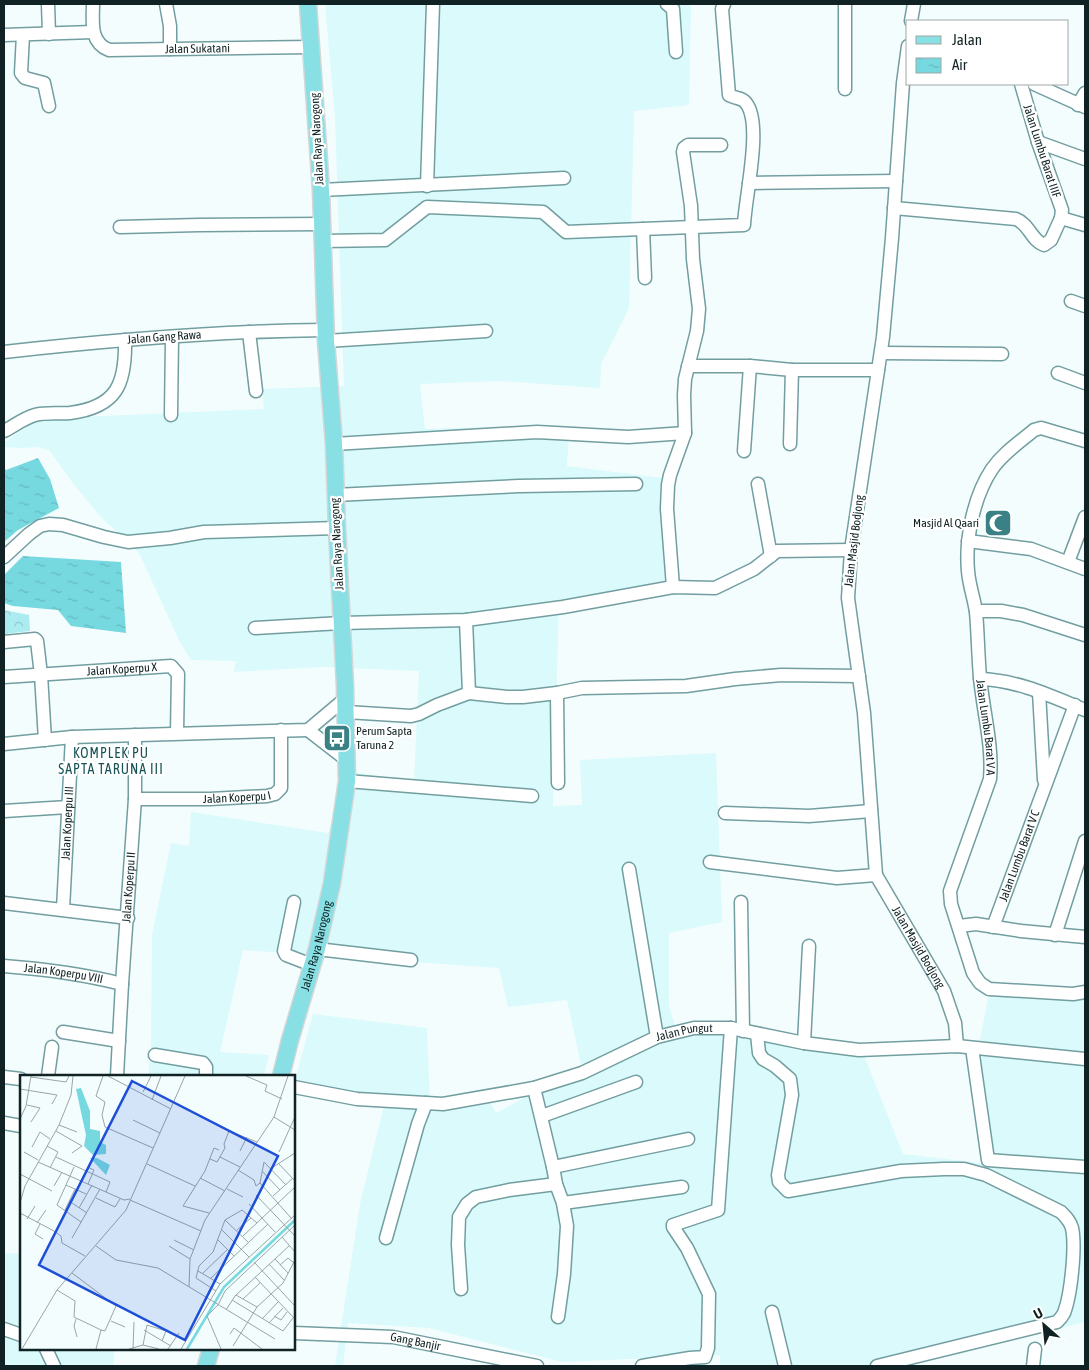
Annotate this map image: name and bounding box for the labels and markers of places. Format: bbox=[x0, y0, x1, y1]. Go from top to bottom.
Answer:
mosque icon: Masjid Al Qaari bbox=[983, 508, 1013, 538]
place label: Masjid Al Qaari bbox=[913, 516, 979, 530]
bus stop icon: Perum Sapta Taruna 2 bbox=[322, 723, 352, 753]
place label: Perum Sapta Taruna 2 bbox=[356, 724, 412, 752]

